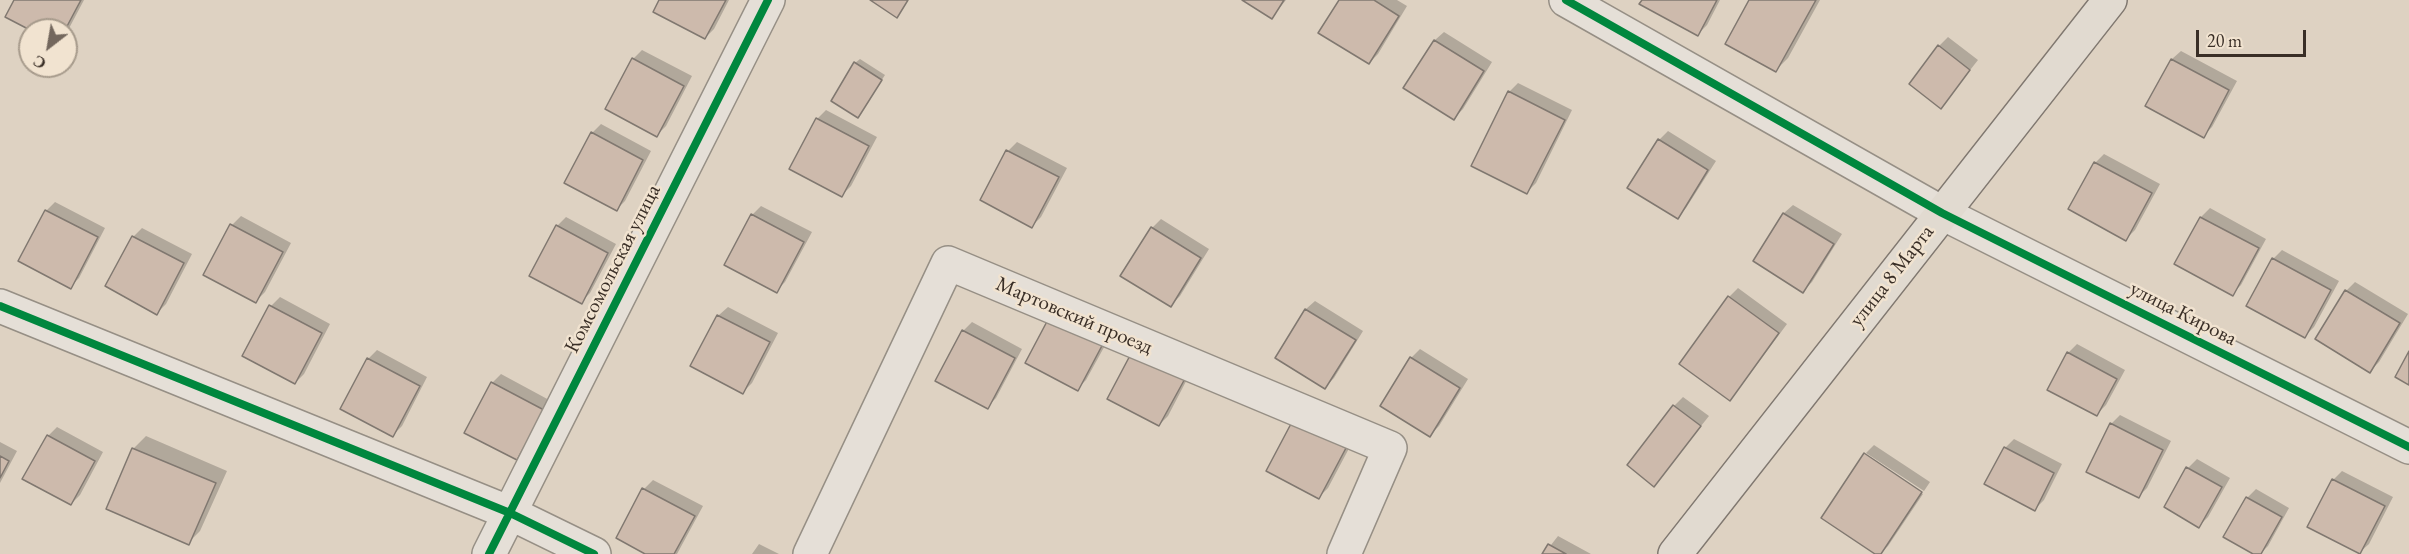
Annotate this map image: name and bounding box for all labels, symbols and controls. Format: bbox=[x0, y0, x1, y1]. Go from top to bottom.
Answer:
north arrow bbox=[18, 18, 78, 78]
scale bar bbox=[2199, 18, 2308, 56]
text: 20 m bbox=[2207, 29, 2242, 52]
text: С bbox=[29, 50, 50, 74]
street label: Комсомольская улица bbox=[560, 181, 666, 357]
street label: улица 8 Марта bbox=[1844, 220, 1940, 332]
street label: Мартовский проезд bbox=[992, 272, 1156, 360]
street label: улица Кирова bbox=[2125, 276, 2241, 352]

